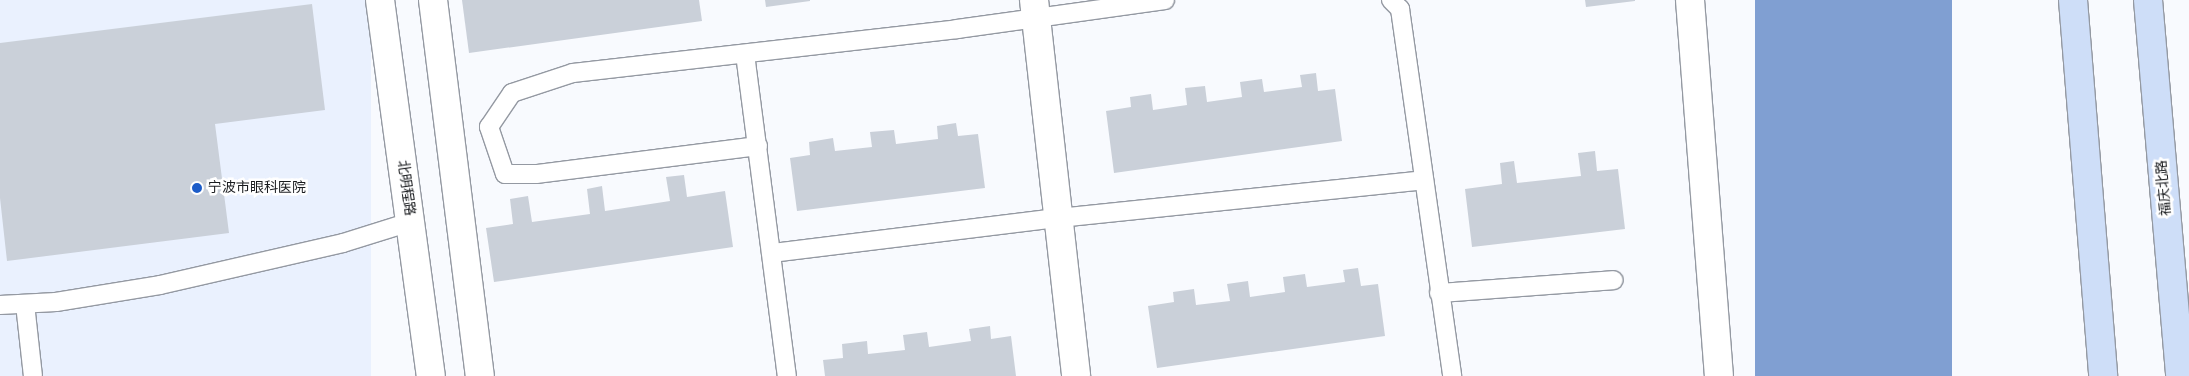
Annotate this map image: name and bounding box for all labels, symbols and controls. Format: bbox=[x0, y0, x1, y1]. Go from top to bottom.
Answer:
street label: 北明程路 bbox=[394, 159, 418, 217]
street label: 福庆北路 bbox=[2153, 159, 2175, 217]
place label: 宁波市眼科医院 bbox=[208, 180, 306, 196]
marker: 宁波市眼科医院 bbox=[190, 181, 204, 195]

